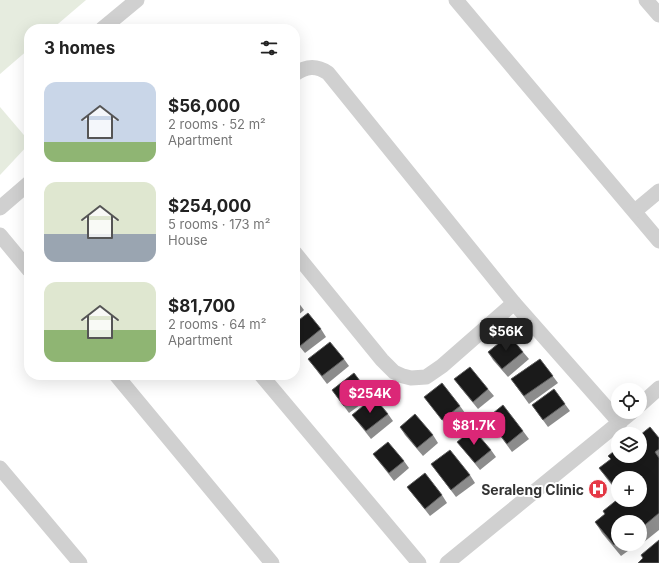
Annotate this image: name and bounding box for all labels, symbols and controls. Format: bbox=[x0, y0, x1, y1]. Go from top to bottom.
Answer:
icon: filters bbox=[258, 37, 280, 59]
text: 3 homes bbox=[44, 38, 115, 58]
text: $56,000 bbox=[168, 96, 240, 116]
icon: home bbox=[76, 98, 124, 146]
text: 2 rooms · 52 m² bbox=[168, 116, 266, 132]
text: Apartment bbox=[168, 132, 233, 148]
text: $254,000 bbox=[168, 196, 251, 216]
icon: home bbox=[76, 198, 124, 246]
text: 5 rooms · 173 m² bbox=[168, 216, 270, 232]
text: House bbox=[168, 232, 208, 248]
text: $81,700 bbox=[168, 296, 235, 316]
icon: home bbox=[76, 298, 124, 346]
text: 2 rooms · 64 m² bbox=[168, 316, 266, 332]
pin: $56K bbox=[482, 318, 530, 352]
text: $56K bbox=[489, 323, 523, 339]
text: Apartment bbox=[168, 332, 233, 348]
pin: $254K bbox=[342, 380, 398, 414]
map controls bbox=[611, 383, 647, 551]
button: locate bbox=[611, 383, 647, 419]
text: $254K bbox=[348, 385, 392, 401]
pin: $81.7K bbox=[441, 412, 507, 446]
text: $81.7K bbox=[452, 417, 496, 433]
button: layers bbox=[611, 427, 647, 463]
button: + bbox=[611, 471, 647, 507]
hospital icon: Seraleng Clinic bbox=[587, 478, 609, 500]
place label: Seraleng Clinic bbox=[481, 481, 584, 498]
button: − bbox=[611, 515, 647, 551]

